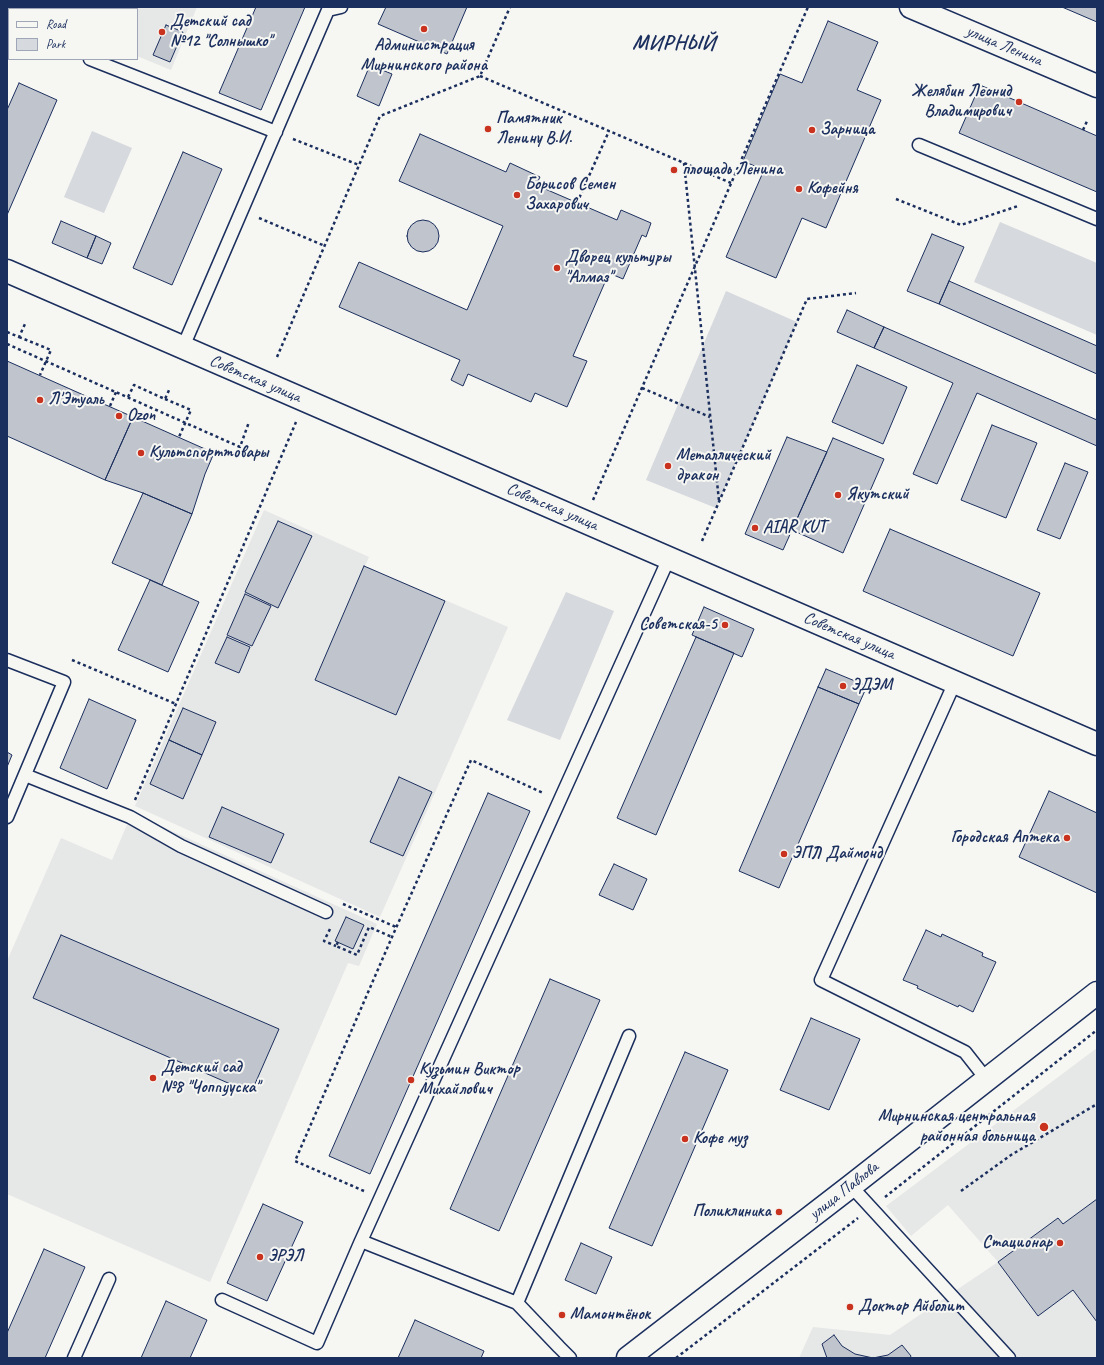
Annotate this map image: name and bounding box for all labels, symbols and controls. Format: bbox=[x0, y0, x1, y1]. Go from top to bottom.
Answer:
legend bbox=[8, 8, 138, 60]
place label: Детский сад №12 "Солнышко" bbox=[170, 12, 272, 52]
text: Road bbox=[46, 16, 66, 32]
street label: улица Ленина bbox=[963, 21, 1045, 71]
marker: Администрация Мирнинского района bbox=[419, 24, 429, 34]
marker: Детский сад №12 "Солнышко" bbox=[157, 27, 167, 37]
district label: МИРНЫЙ bbox=[631, 30, 717, 56]
text: Park bbox=[46, 36, 65, 52]
place label: Администрация Мирнинского района bbox=[361, 36, 487, 76]
place label: Желябин Леонид Владимирович bbox=[912, 82, 1011, 122]
marker: Желябин Леонид Владимирович bbox=[1014, 97, 1024, 107]
place label: Памятник Ленину В.И. bbox=[496, 109, 572, 149]
place label: Зарница bbox=[820, 120, 874, 140]
marker: Памятник Ленину В.И. bbox=[483, 124, 493, 134]
marker: Зарница bbox=[807, 125, 817, 135]
place label: площадь Ленина bbox=[682, 160, 782, 180]
marker: площадь Ленина bbox=[669, 165, 679, 175]
place label: Борисов Семен Захарович bbox=[525, 175, 615, 215]
place label: Кофейня bbox=[807, 179, 858, 199]
marker: Кофейня bbox=[794, 184, 804, 194]
marker: Борисов Семен Захарович bbox=[512, 190, 522, 200]
place label: Дворец культуры "Алмаз" bbox=[565, 248, 671, 288]
marker: Дворец культуры "Алмаз" bbox=[552, 263, 562, 273]
street label: Советская улица bbox=[206, 351, 304, 407]
place label: Л'Этуаль bbox=[48, 390, 104, 410]
marker: Л'Этуаль bbox=[35, 395, 45, 405]
place label: Ozon bbox=[127, 406, 155, 426]
marker: Ozon bbox=[114, 411, 124, 421]
place label: Культспорттовары bbox=[149, 443, 268, 463]
place label: Металлический дракон bbox=[676, 446, 771, 486]
marker: Культспорттовары bbox=[136, 448, 146, 458]
marker: Металлический дракон bbox=[663, 461, 673, 471]
street label: Советская улица bbox=[503, 479, 601, 535]
place label: Якутский bbox=[846, 485, 909, 505]
marker: Якутский bbox=[833, 490, 843, 500]
place label: AIAR KUT bbox=[763, 518, 826, 538]
marker: AIAR KUT bbox=[750, 523, 760, 533]
street label: Советская улица bbox=[800, 608, 898, 664]
place label: Советская-5 bbox=[639, 615, 717, 635]
marker: Советская-5 bbox=[720, 620, 730, 630]
place label: ЭДЭМ bbox=[851, 676, 892, 696]
marker: ЭДЭМ bbox=[838, 681, 848, 691]
place label: Городская Аптека bbox=[951, 828, 1059, 848]
marker: Городская Аптека bbox=[1062, 833, 1072, 843]
place label: ЭПЛ Даймонд bbox=[792, 844, 882, 864]
marker: ЭПЛ Даймонд bbox=[779, 849, 789, 859]
place label: Детский сад №8 "Чоппууска" bbox=[161, 1058, 259, 1098]
place label: Кузьмин Виктор Михайлович bbox=[419, 1060, 520, 1100]
marker: Детский сад №8 "Чоппууска" bbox=[148, 1073, 158, 1083]
marker: Кузьмин Виктор Михайлович bbox=[406, 1075, 416, 1085]
place label: Мирнинская центральная районная больница bbox=[878, 1107, 1035, 1147]
marker: Мирнинская центральная районная больница bbox=[1038, 1121, 1050, 1133]
place label: Кофе муз bbox=[693, 1129, 748, 1149]
marker: Кофе муз bbox=[680, 1134, 690, 1144]
street label: улица Павлова bbox=[805, 1158, 883, 1224]
place label: Поликлиника bbox=[693, 1202, 771, 1222]
marker: Поликлиника bbox=[774, 1207, 784, 1217]
place label: Стационар bbox=[982, 1233, 1052, 1253]
marker: Стационар bbox=[1055, 1238, 1065, 1248]
place label: ЭРЭЛ bbox=[268, 1247, 304, 1267]
marker: ЭРЭЛ bbox=[255, 1252, 265, 1262]
place label: Доктор Айболит bbox=[858, 1297, 964, 1317]
marker: Доктор Айболит bbox=[845, 1302, 855, 1312]
place label: Мамонтёнок bbox=[570, 1305, 650, 1325]
marker: Мамонтёнок bbox=[557, 1310, 567, 1320]

